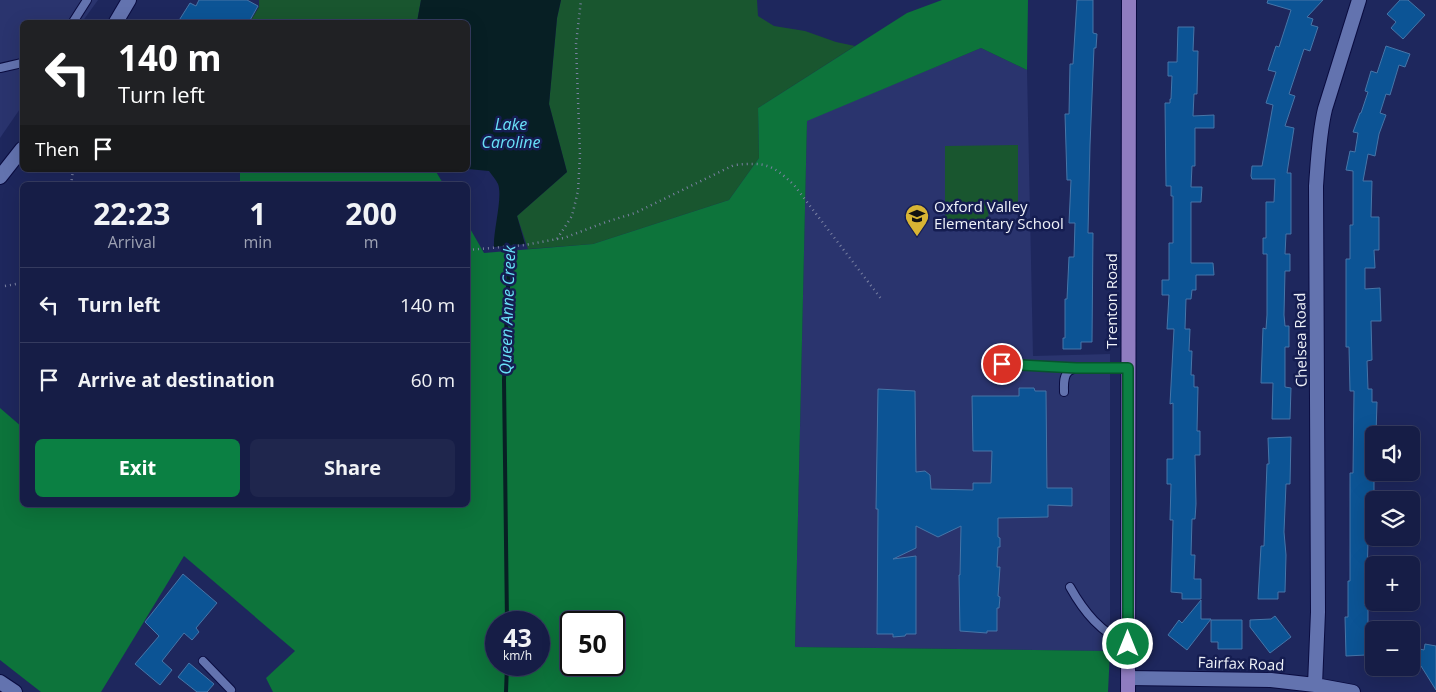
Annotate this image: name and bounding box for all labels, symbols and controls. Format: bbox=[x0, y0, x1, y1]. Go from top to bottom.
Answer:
text: 140 m bbox=[118, 34, 222, 81]
icon: left bbox=[35, 40, 100, 105]
text: Turn left bbox=[118, 79, 205, 109]
water label: Lake Caroline bbox=[481, 113, 541, 153]
icon: arrive bbox=[89, 135, 117, 163]
text: Then bbox=[35, 136, 79, 162]
text: 22:23 bbox=[93, 193, 170, 234]
text: 1 bbox=[249, 193, 266, 234]
text: 200 bbox=[345, 193, 397, 234]
place label: Oxford Valley Elementary School bbox=[934, 196, 1064, 233]
school or university icon: Oxford Valley Elementary School bbox=[904, 203, 930, 237]
text: Arrival bbox=[108, 231, 156, 253]
text: min bbox=[244, 231, 272, 253]
text: m bbox=[364, 231, 379, 253]
water label: Queen Anne Creek bbox=[494, 244, 520, 375]
street label: Trenton Road bbox=[1101, 253, 1121, 349]
icon: left bbox=[35, 291, 63, 319]
text: Turn left bbox=[78, 292, 160, 318]
text: 140 m bbox=[400, 292, 455, 318]
street label: Chelsea Road bbox=[1289, 293, 1311, 387]
pin bbox=[981, 343, 1023, 385]
icon: arrive bbox=[988, 350, 1016, 378]
icon: arrive bbox=[35, 366, 63, 394]
text: Arrive at destination bbox=[78, 367, 275, 393]
text: 60 m bbox=[411, 367, 455, 393]
map controls bbox=[1365, 426, 1420, 676]
button: sound bbox=[1365, 426, 1420, 481]
button: Exit bbox=[35, 439, 240, 497]
button: Share bbox=[250, 439, 455, 497]
button: layers bbox=[1365, 491, 1420, 546]
button: + bbox=[1365, 556, 1420, 611]
speed limit sign: 50 bbox=[560, 611, 625, 676]
position arrow bbox=[1101, 617, 1153, 669]
text: 43 bbox=[503, 620, 532, 654]
button: − bbox=[1365, 621, 1420, 676]
text: km/h bbox=[503, 647, 532, 664]
street label: Fairfax Road bbox=[1197, 651, 1285, 675]

